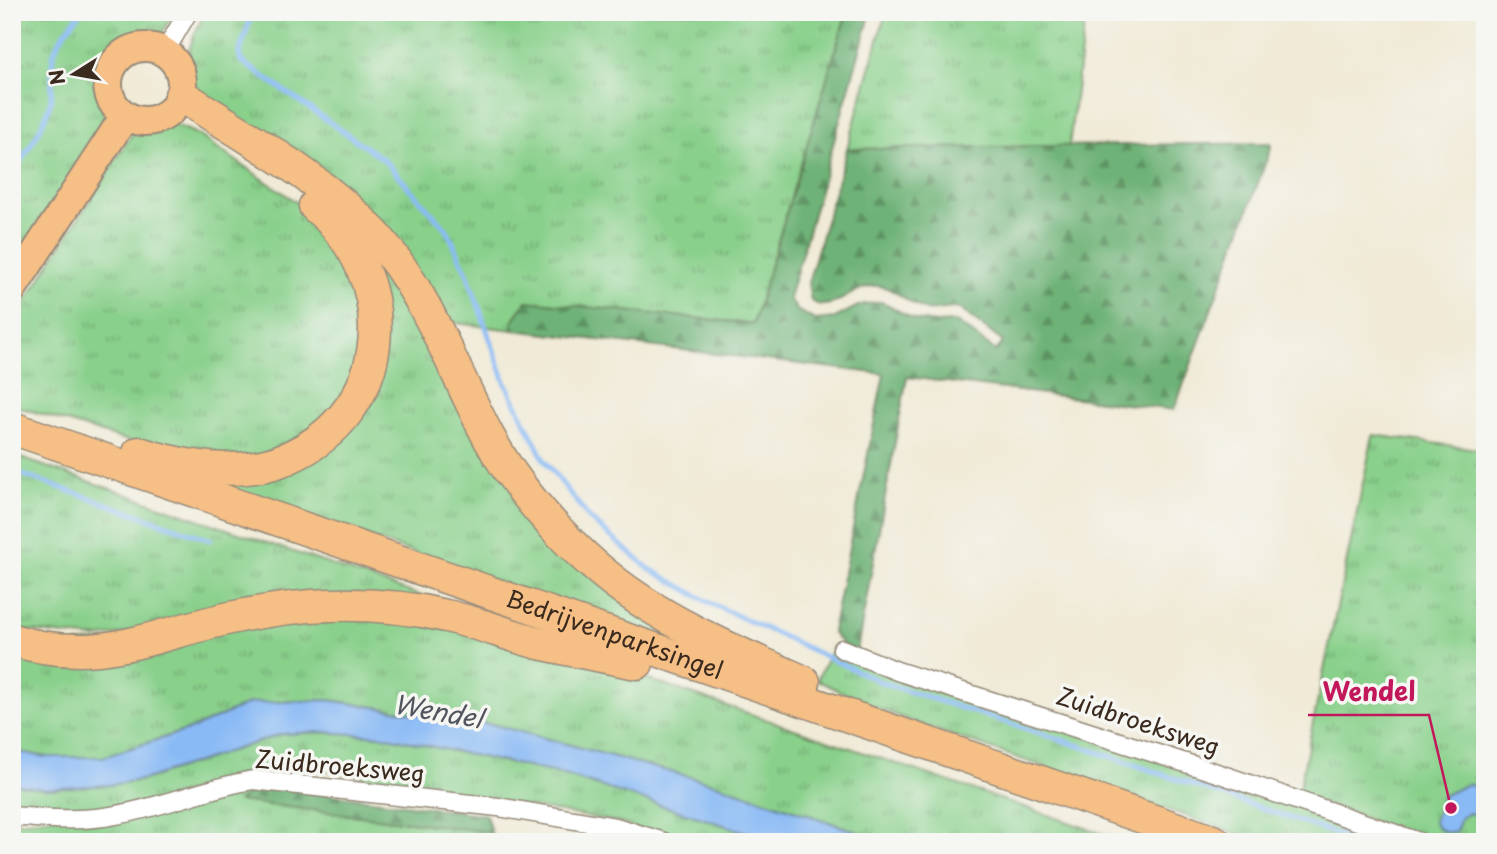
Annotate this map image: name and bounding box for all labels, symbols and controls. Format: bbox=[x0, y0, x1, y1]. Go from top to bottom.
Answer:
north arrow bbox=[38, 38, 108, 108]
text: N bbox=[41, 67, 72, 87]
street label: Bedrijvenparksingel bbox=[502, 579, 728, 687]
callout: Wendel bbox=[1308, 668, 1429, 715]
text: Wendel bbox=[1323, 671, 1415, 710]
street label: Zuidbroeksweg bbox=[1052, 677, 1225, 763]
water label: Wendel bbox=[391, 684, 490, 738]
street label: Zuidbroeksweg bbox=[254, 740, 426, 790]

